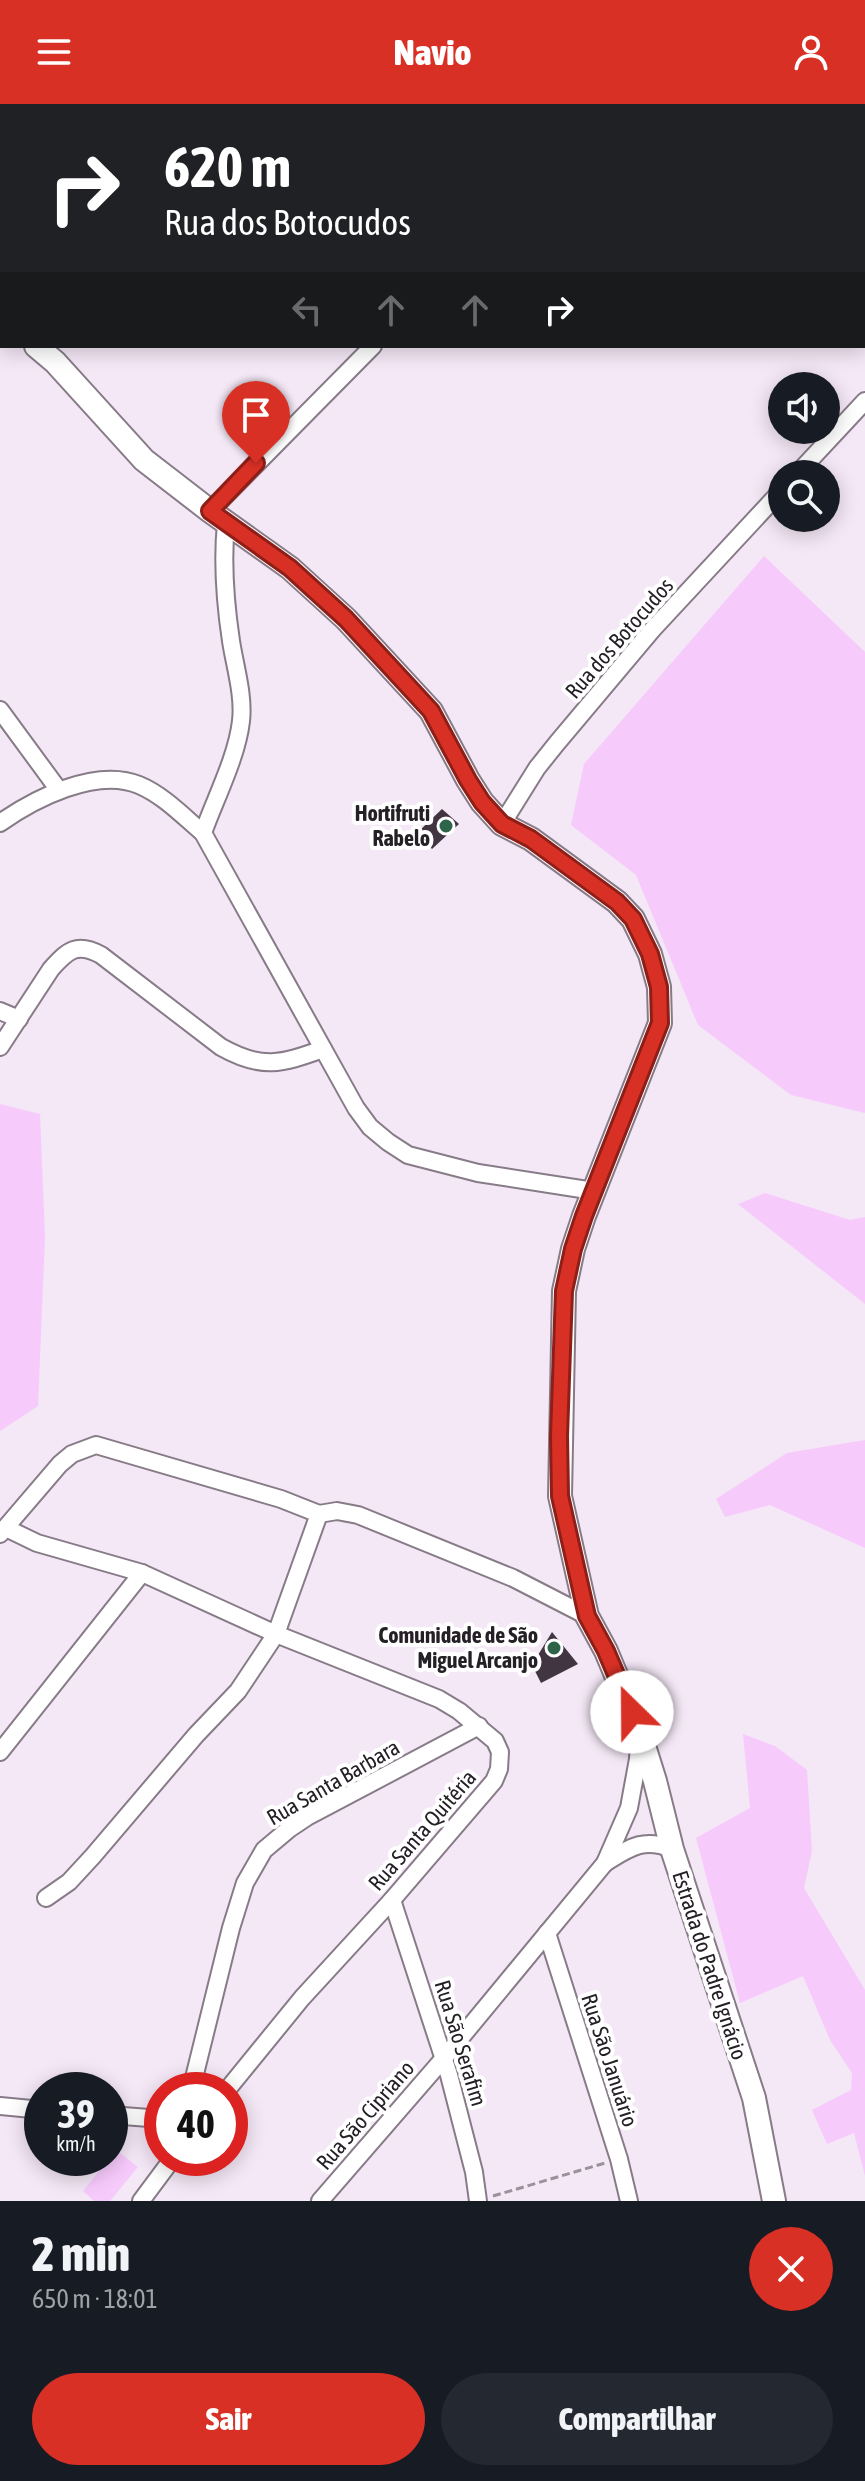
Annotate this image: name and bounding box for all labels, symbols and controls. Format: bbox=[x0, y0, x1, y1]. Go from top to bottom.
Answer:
icon: menu bbox=[32, 30, 76, 74]
icon: person bbox=[789, 30, 833, 74]
text: Navio bbox=[393, 31, 472, 73]
text: 620 m bbox=[164, 135, 291, 199]
icon: right bbox=[32, 136, 136, 240]
text: Rua dos Botocudos bbox=[164, 201, 411, 243]
icon: left bbox=[285, 288, 329, 332]
icon: ahead bbox=[369, 288, 413, 332]
icon: ahead bbox=[453, 288, 497, 332]
icon: right bbox=[537, 288, 581, 332]
map controls bbox=[768, 372, 840, 532]
button: sound bbox=[768, 372, 840, 444]
pin bbox=[222, 381, 290, 463]
icon: arrive bbox=[234, 393, 278, 437]
button: search bbox=[768, 460, 840, 532]
street label: Rua dos Botocudos bbox=[560, 572, 678, 703]
place label: Hortifruti Rabelo bbox=[355, 800, 430, 851]
marker: Hortifruti Rabelo bbox=[437, 817, 455, 835]
place label: Comunidade de São Miguel Arcanjo bbox=[378, 1622, 538, 1673]
marker: Comunidade de São Miguel Arcanjo bbox=[545, 1639, 563, 1657]
position arrow bbox=[590, 1670, 674, 1754]
street label: Rua Santa Barbara bbox=[262, 1734, 404, 1830]
street label: Rua Santa Quitéria bbox=[363, 1764, 481, 1896]
street label: Estrada do Padre Ignácio bbox=[667, 1867, 753, 2063]
street label: Rua São Serafim bbox=[430, 1977, 492, 2109]
street label: Rua São Januário bbox=[576, 1990, 644, 2130]
street label: Rua São Cipriano bbox=[311, 2055, 419, 2175]
speed limit sign: 40 bbox=[144, 2072, 248, 2176]
text: 39 bbox=[57, 2091, 95, 2136]
text: km/h bbox=[56, 2132, 96, 2155]
text: 2 min bbox=[32, 2226, 130, 2281]
button: close bbox=[749, 2227, 833, 2311]
text: 650 m · 18:01 bbox=[32, 2284, 158, 2314]
button: Sair bbox=[32, 2373, 425, 2465]
button: Compartilhar bbox=[441, 2373, 833, 2465]

